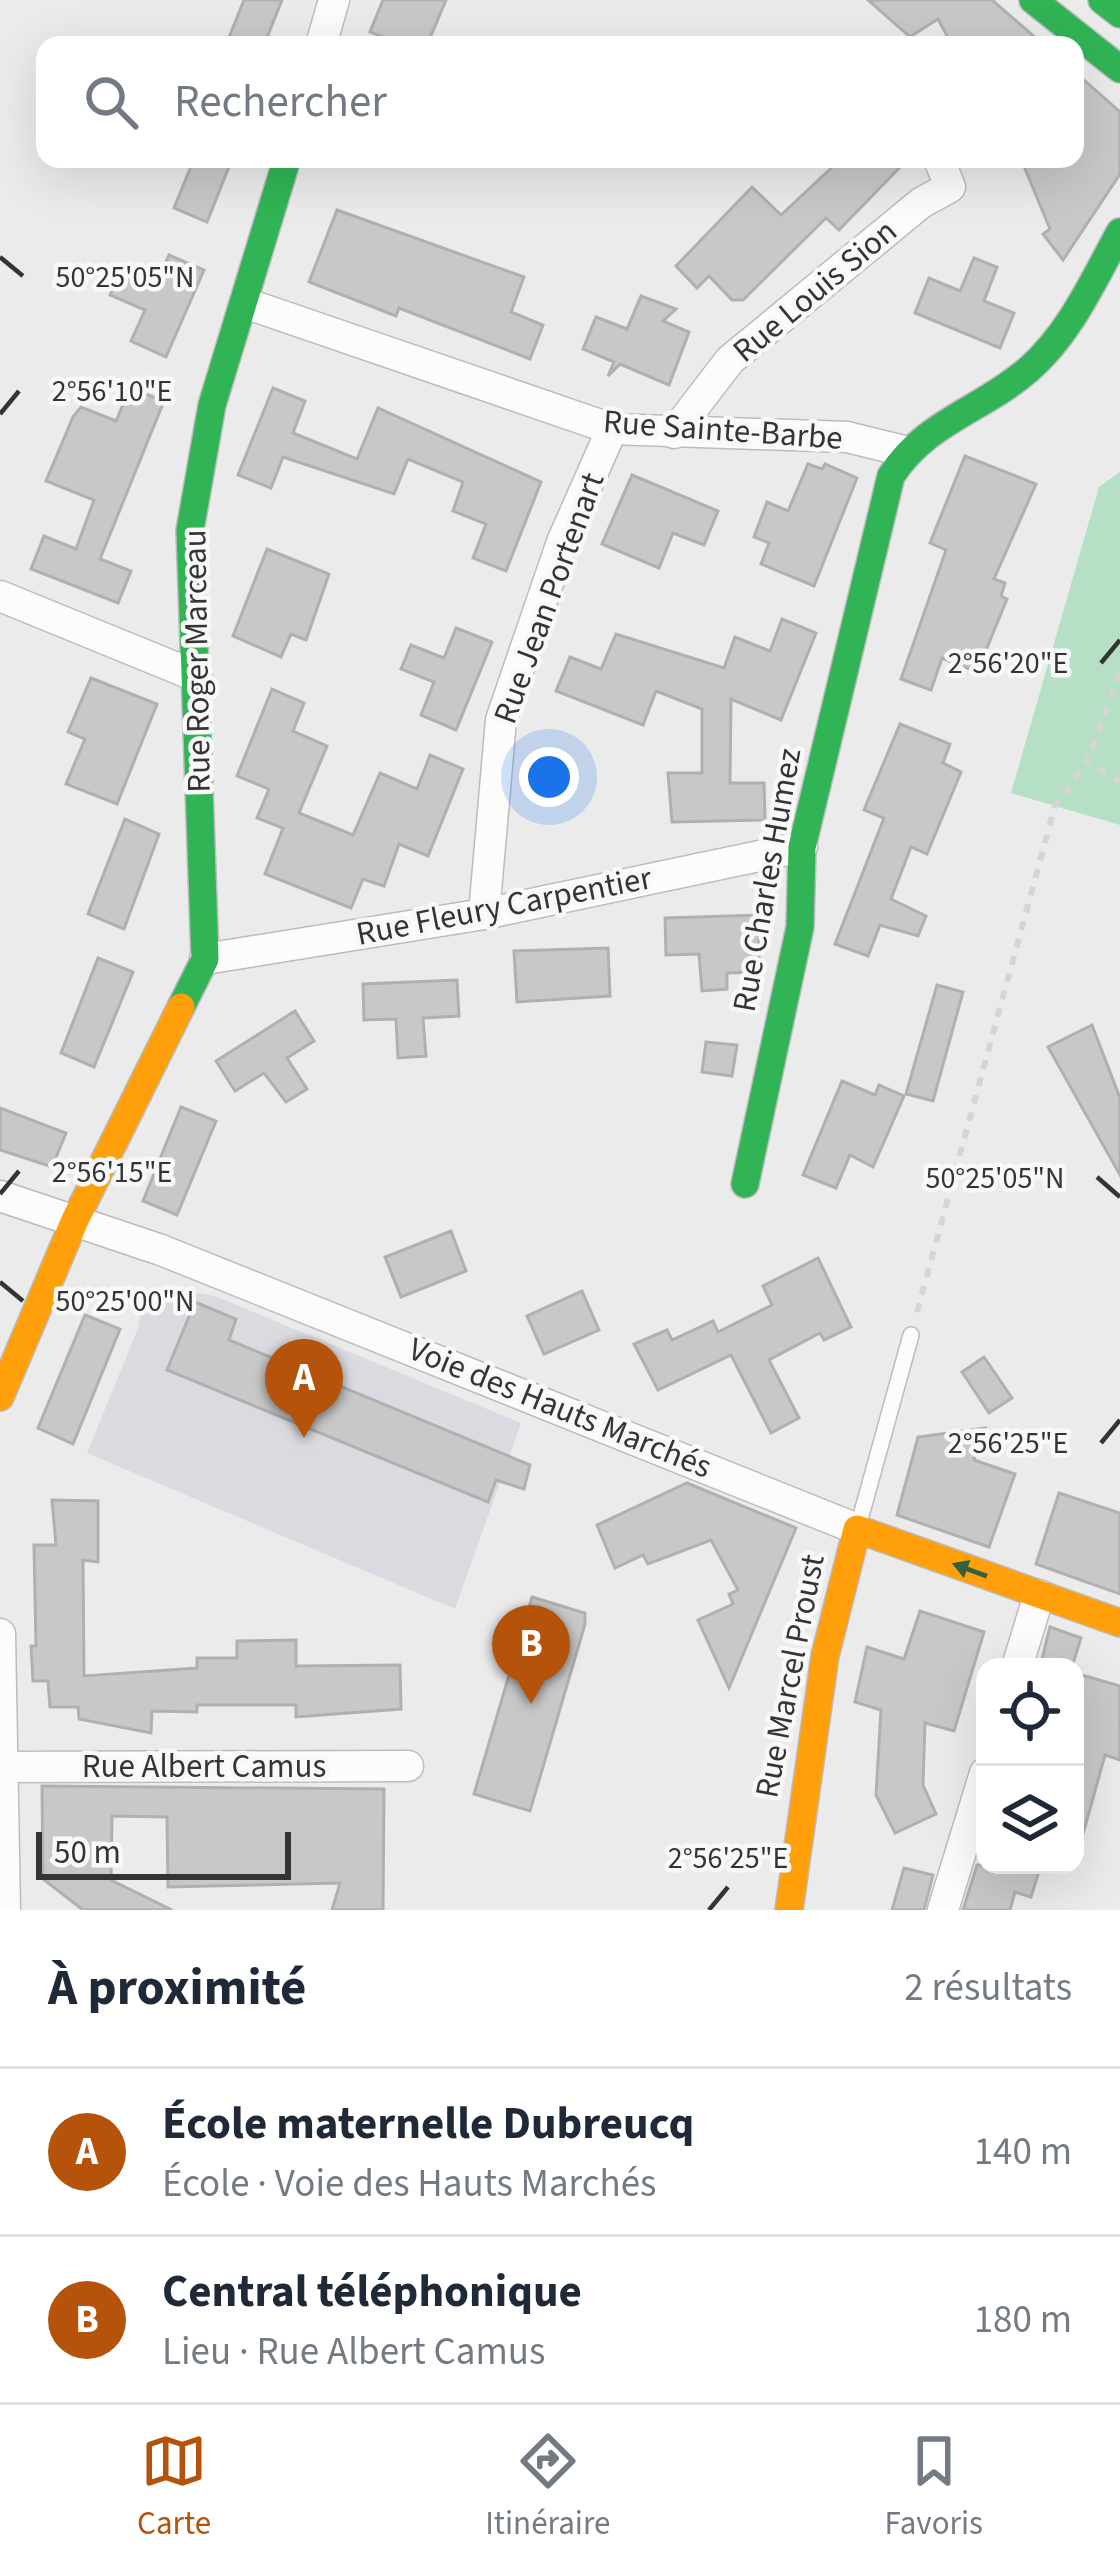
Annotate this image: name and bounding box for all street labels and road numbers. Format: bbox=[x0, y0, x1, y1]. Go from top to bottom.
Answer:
street label: Rue Louis Sion bbox=[723, 208, 907, 374]
street label: Rue Sainte-Barbe bbox=[602, 398, 844, 462]
street label: Rue Jean Portenart bbox=[482, 466, 616, 730]
street label: Rue Roger Marceau bbox=[171, 529, 223, 793]
street label: Rue Charles Humez bbox=[721, 744, 813, 1016]
street label: Rue Fleury Carpentier bbox=[352, 854, 656, 958]
street label: Voie des Hauts Marchés bbox=[402, 1326, 718, 1490]
street label: Rue Marcel Proust bbox=[743, 1550, 837, 1802]
street label: Rue Albert Camus bbox=[82, 1743, 326, 1790]

